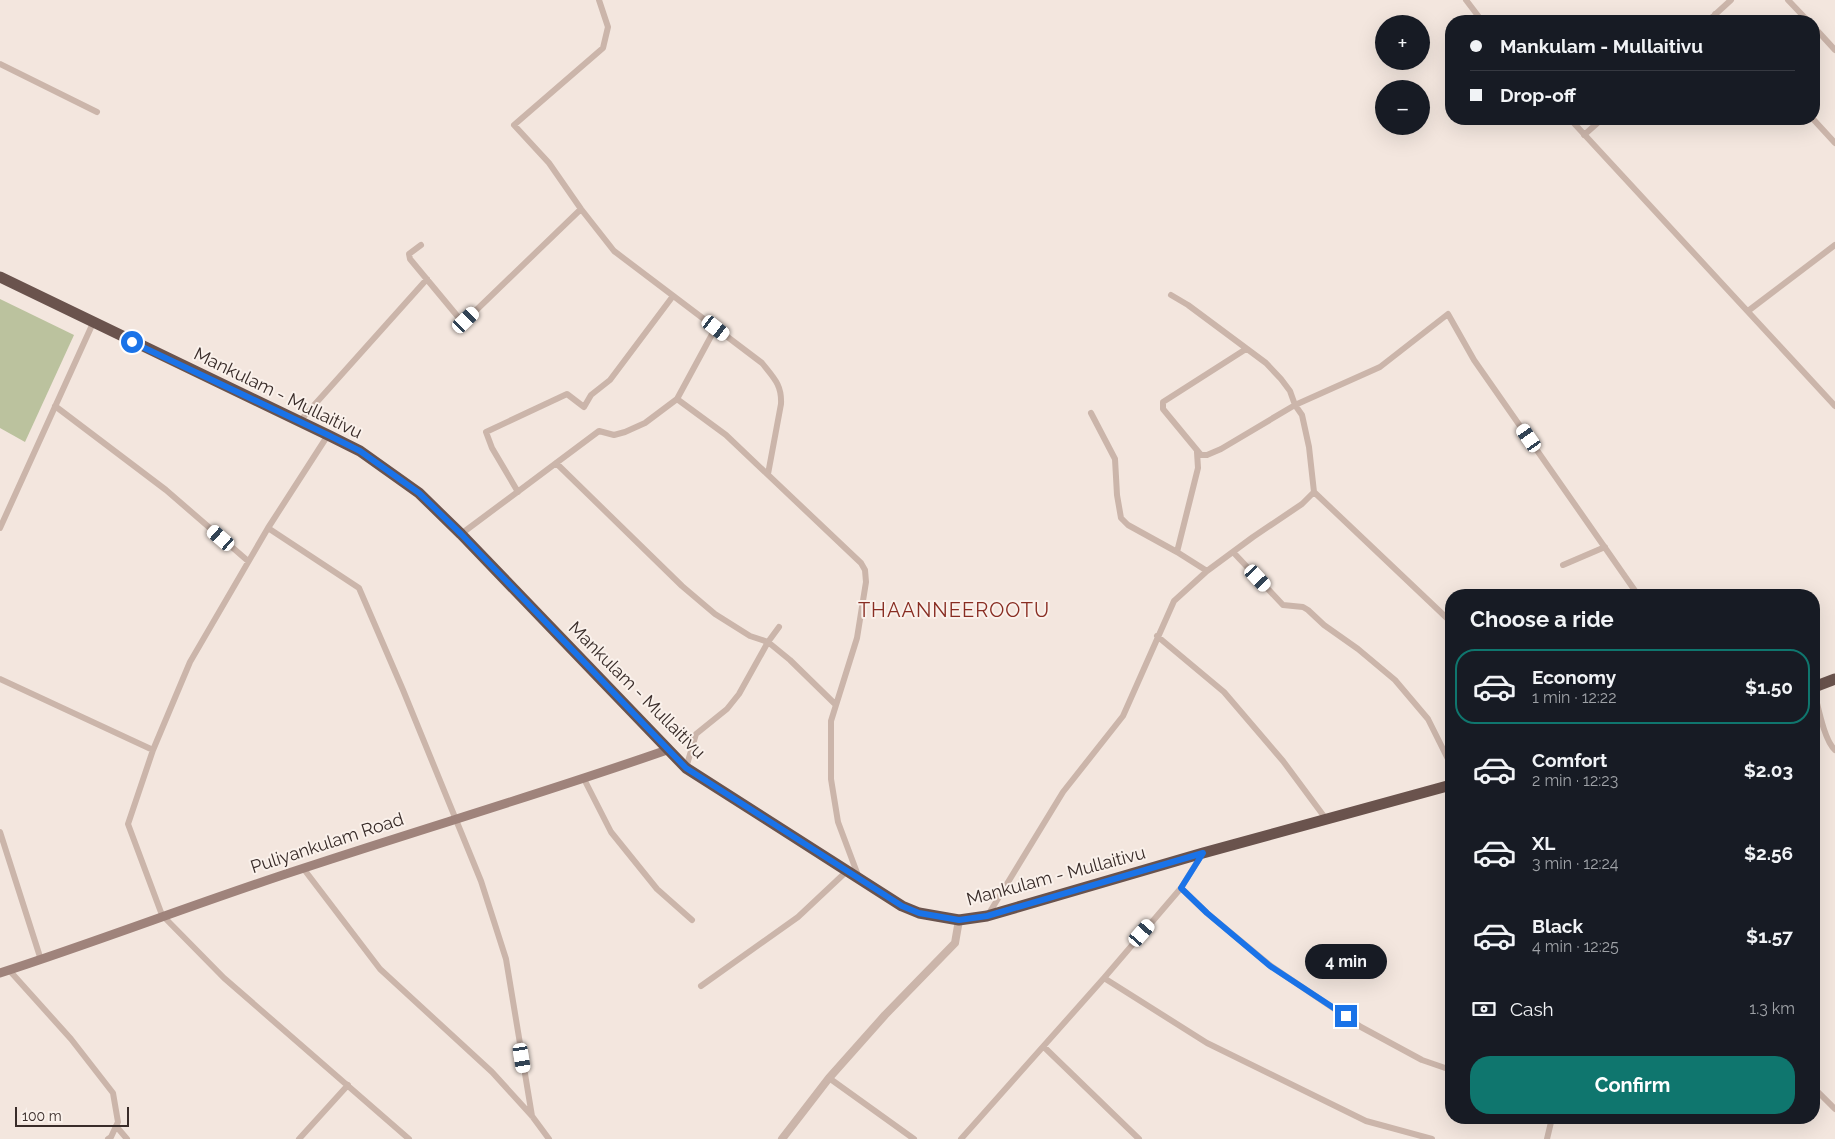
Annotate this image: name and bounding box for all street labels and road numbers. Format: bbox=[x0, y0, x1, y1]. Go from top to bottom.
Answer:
street label: Mankulam - Mullaitivu bbox=[191, 343, 366, 442]
street label: Mankulam - Mullaitivu bbox=[565, 617, 710, 762]
street label: Puliyankulam Road bbox=[248, 808, 406, 877]
street label: Mankulam - Mullaitivu bbox=[964, 841, 1148, 910]

